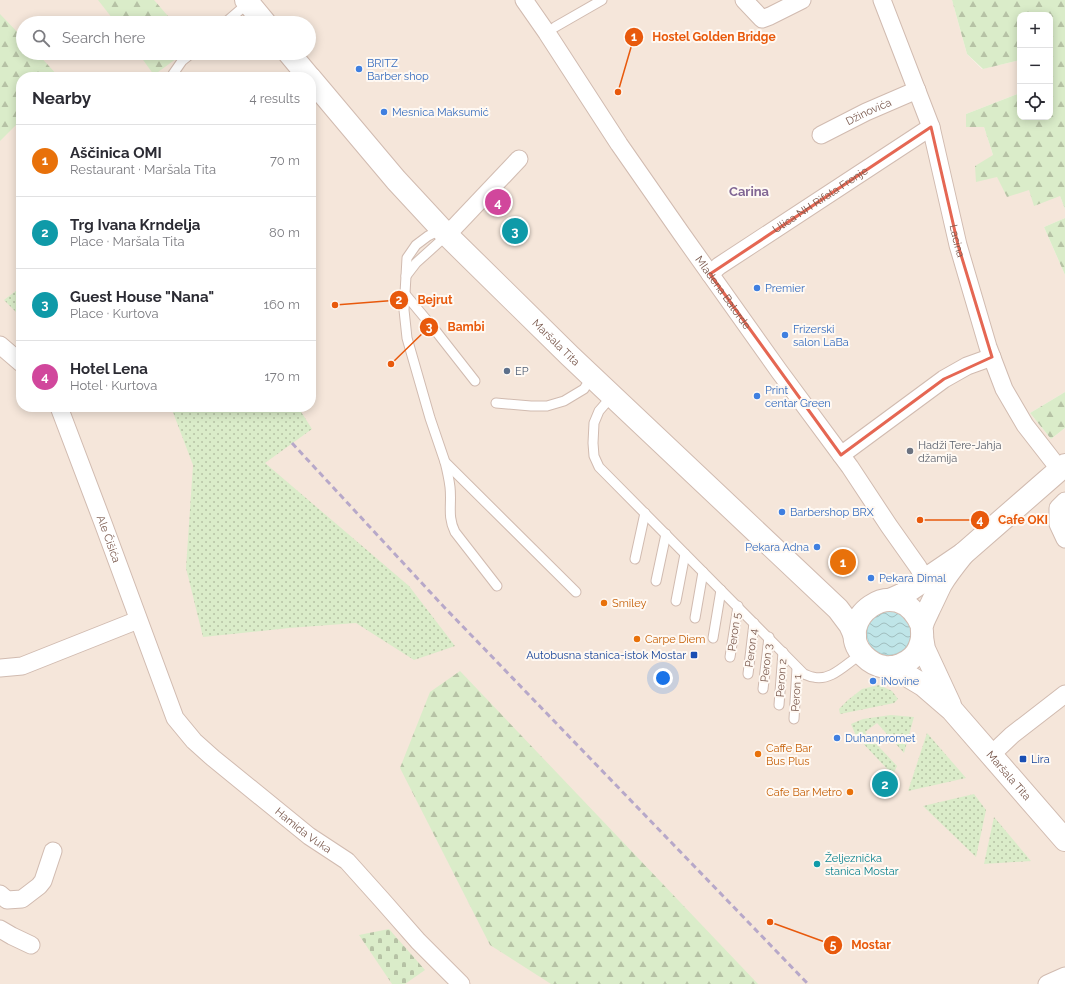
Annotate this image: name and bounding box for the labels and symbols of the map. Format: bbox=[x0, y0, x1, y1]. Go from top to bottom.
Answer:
callout: Hostel Golden Bridge bbox=[624, 25, 784, 49]
text: 1 bbox=[631, 30, 637, 44]
text: Hostel Golden Bridge bbox=[652, 30, 776, 44]
place label: BRITZ Barber shop bbox=[367, 57, 429, 83]
marker: BRITZ Barber shop bbox=[354, 64, 364, 74]
street label: Džinovića bbox=[844, 96, 893, 128]
place label: Mesnica Maksumić bbox=[392, 106, 489, 119]
marker: Mesnica Maksumić bbox=[379, 107, 389, 117]
street label: Ulica NH Rifata Frenje bbox=[770, 164, 871, 236]
district label: Carina bbox=[729, 184, 770, 199]
pin: 4 bbox=[485, 187, 511, 217]
pin: 3 bbox=[502, 216, 528, 246]
street label: Lacina bbox=[947, 223, 967, 259]
street label: Mladena Balorde bbox=[692, 254, 754, 333]
place label: Premier bbox=[765, 282, 805, 295]
marker: Premier bbox=[752, 283, 762, 293]
callout: Bejrut bbox=[389, 288, 461, 312]
text: 2 bbox=[396, 293, 403, 307]
text: Bejrut bbox=[417, 293, 453, 307]
callout: Bambi bbox=[419, 315, 492, 339]
street label: Maršala Tita bbox=[529, 317, 582, 369]
text: 3 bbox=[426, 320, 433, 334]
text: Bambi bbox=[448, 320, 484, 334]
place label: Frizerski salon LaBa bbox=[793, 323, 849, 349]
marker: Frizerski salon LaBa bbox=[780, 330, 790, 340]
place label: EP bbox=[515, 365, 529, 378]
marker: EP bbox=[502, 366, 512, 376]
place label: Print centar Green bbox=[765, 384, 831, 410]
marker: Print centar Green bbox=[752, 391, 762, 401]
place label: Hadži Tere-Jahja džamija bbox=[918, 439, 1001, 465]
marker: Hadži Tere-Jahja džamija bbox=[905, 446, 915, 456]
place label: Barbershop BRX bbox=[790, 506, 874, 519]
marker: Barbershop BRX bbox=[777, 507, 787, 517]
callout: Cafe OKI bbox=[970, 508, 1056, 532]
text: 4 bbox=[977, 513, 984, 527]
text: Cafe OKI bbox=[998, 513, 1048, 527]
street label: Ale Čišića bbox=[94, 514, 123, 565]
place label: Pekara Adna bbox=[745, 541, 809, 554]
marker: Pekara Adna bbox=[812, 542, 822, 552]
pin: 1 bbox=[830, 547, 856, 577]
place label: Pekara Dimal bbox=[879, 572, 946, 585]
marker: Pekara Dimal bbox=[866, 573, 876, 583]
place label: Smiley bbox=[612, 597, 646, 610]
marker: Smiley bbox=[599, 598, 609, 608]
street label: Peron 5 bbox=[725, 612, 744, 652]
street label: Peron 4 bbox=[743, 628, 760, 668]
place label: Carpe Diem bbox=[645, 633, 705, 646]
marker: Carpe Diem bbox=[632, 634, 642, 644]
street label: Peron 3 bbox=[758, 643, 775, 683]
place label: Autobusna stanica-istok Mostar bbox=[526, 649, 686, 662]
marker: Autobusna stanica-istok Mostar bbox=[689, 650, 699, 660]
street label: Peron 2 bbox=[774, 658, 789, 698]
your location bbox=[653, 668, 673, 688]
street label: Peron 1 bbox=[789, 674, 804, 712]
place label: iNovine bbox=[881, 675, 920, 688]
marker: iNovine bbox=[868, 676, 878, 686]
place label: Duhanpromet bbox=[845, 732, 916, 745]
marker: Duhanpromet bbox=[832, 733, 842, 743]
place label: Caffe Bar Bus Plus bbox=[766, 742, 812, 768]
street label: Maršala Tita bbox=[984, 748, 1033, 803]
marker: Caffe Bar Bus Plus bbox=[753, 749, 763, 759]
place label: Lira bbox=[1031, 753, 1050, 766]
marker: Lira bbox=[1018, 754, 1028, 764]
pin: 2 bbox=[872, 769, 898, 799]
place label: Cafe Bar Metro bbox=[766, 786, 842, 799]
marker: Cafe Bar Metro bbox=[845, 787, 855, 797]
street label: Hamida Vuka bbox=[272, 805, 334, 856]
place label: Željeznička stanica Mostar bbox=[825, 851, 899, 878]
marker: Željeznička stanica Mostar bbox=[812, 859, 822, 869]
callout: Mostar bbox=[823, 933, 899, 957]
text: 5 bbox=[830, 938, 837, 952]
text: Mostar bbox=[851, 938, 891, 952]

